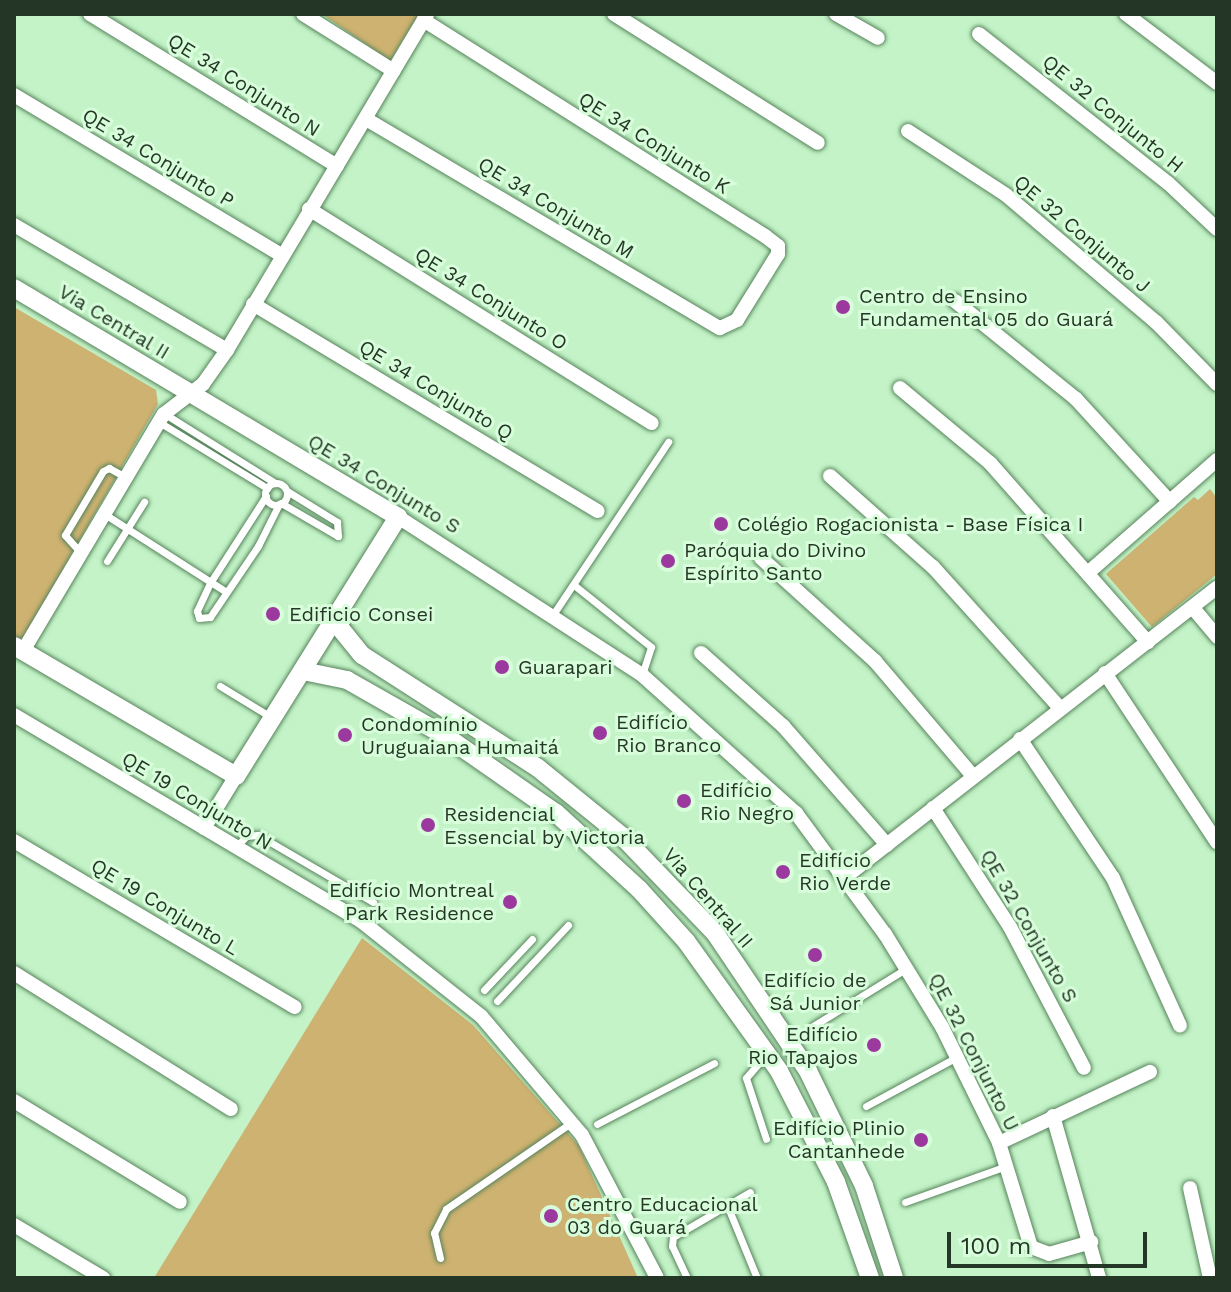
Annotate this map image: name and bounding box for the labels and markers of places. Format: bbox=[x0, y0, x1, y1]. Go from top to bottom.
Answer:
place label: Centro de Ensino Fundamental 05 do Guará bbox=[859, 284, 1114, 331]
marker: Centro de Ensino Fundamental 05 do Guará bbox=[834, 298, 852, 316]
place label: Colégio Rogacionista - Base Física I bbox=[737, 512, 1084, 536]
marker: Colégio Rogacionista - Base Física I bbox=[712, 515, 730, 533]
place label: Paróquia do Divino Espírito Santo bbox=[684, 538, 867, 585]
marker: Paróquia do Divino Espírito Santo bbox=[659, 552, 677, 570]
place label: Edificio Consei bbox=[289, 602, 433, 626]
marker: Edificio Consei bbox=[264, 605, 282, 623]
place label: Guarapari bbox=[518, 655, 613, 679]
marker: Guarapari bbox=[493, 658, 511, 676]
place label: Edifício Rio Branco bbox=[616, 710, 721, 757]
place label: Condomínio Uruguaiana Humaitá bbox=[361, 712, 559, 759]
marker: Edifício Rio Branco bbox=[591, 724, 609, 742]
marker: Condomínio Uruguaiana Humaitá bbox=[336, 726, 354, 744]
place label: Edifício Rio Negro bbox=[700, 778, 794, 825]
marker: Edifício Rio Negro bbox=[675, 792, 693, 810]
place label: Residencial Essencial by Victoria bbox=[444, 802, 647, 849]
marker: Residencial Essencial by Victoria bbox=[419, 816, 437, 834]
place label: Edifício Rio Verde bbox=[799, 848, 892, 895]
marker: Edifício Rio Verde bbox=[774, 863, 792, 881]
place label: Edifício Montreal Park Residence bbox=[329, 878, 494, 925]
marker: Edifício Montreal Park Residence bbox=[501, 893, 519, 911]
marker: Edifício de Sá Junior bbox=[806, 946, 824, 964]
place label: Edifício de Sá Junior bbox=[764, 968, 866, 1015]
place label: Edifício Rio Tapajos bbox=[748, 1022, 858, 1069]
marker: Edifício Rio Tapajos bbox=[865, 1036, 883, 1054]
place label: Edifício Plinio Cantanhede bbox=[773, 1116, 905, 1163]
marker: Edifício Plinio Cantanhede bbox=[912, 1131, 930, 1149]
place label: Centro Educacional 03 do Guará bbox=[567, 1192, 758, 1239]
marker: Centro Educacional 03 do Guará bbox=[542, 1207, 560, 1225]

